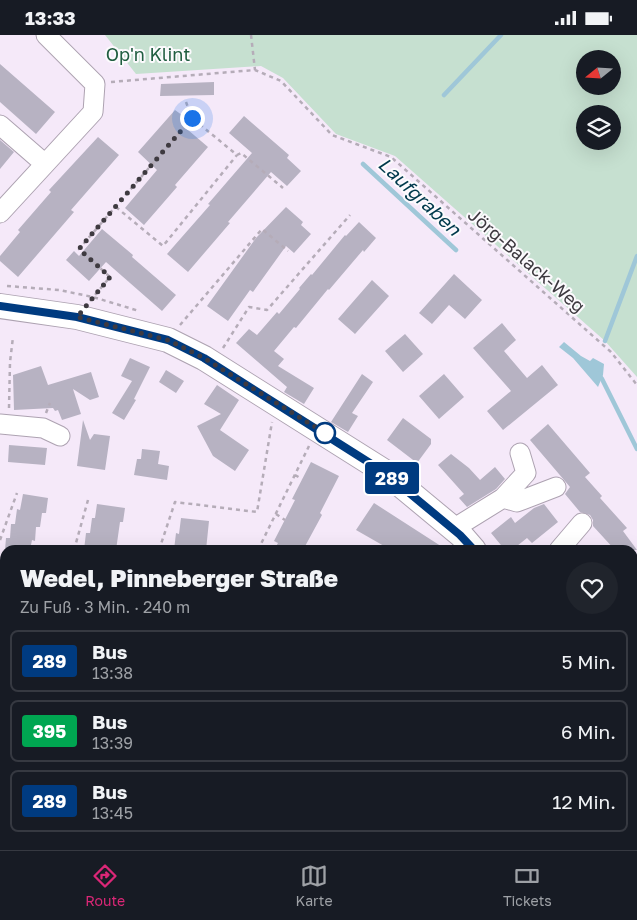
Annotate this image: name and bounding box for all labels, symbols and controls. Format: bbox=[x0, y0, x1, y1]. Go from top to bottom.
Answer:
text: 13:33 bbox=[25, 6, 76, 29]
park label: Op'n Klint bbox=[106, 43, 190, 65]
north arrow bbox=[576, 50, 621, 95]
map controls bbox=[576, 50, 621, 150]
button: layers bbox=[576, 105, 621, 150]
your location bbox=[180, 106, 205, 131]
water label: Laufgraben bbox=[374, 152, 467, 241]
street label: Jörg-Balack-Weg bbox=[464, 203, 590, 317]
unlabelled marker bbox=[314, 422, 336, 444]
line badge: 289 bbox=[363, 462, 421, 494]
text: 289 bbox=[375, 467, 409, 489]
button: heart bbox=[566, 562, 618, 614]
text: Wedel, Pinneberger Straße bbox=[20, 563, 338, 592]
text: Zu Fuß · 3 Min. · 240 m bbox=[20, 597, 190, 617]
text: Bus bbox=[92, 640, 127, 663]
text: 289 bbox=[33, 650, 66, 672]
text: 5 Min. bbox=[561, 650, 616, 673]
text: 13:38 bbox=[92, 663, 133, 683]
text: Bus bbox=[92, 710, 127, 733]
text: 395 bbox=[33, 720, 66, 742]
text: 6 Min. bbox=[561, 720, 616, 743]
text: 13:39 bbox=[92, 733, 133, 753]
text: Bus bbox=[92, 780, 127, 803]
text: 289 bbox=[33, 790, 66, 812]
text: 12 Min. bbox=[552, 790, 616, 813]
text: 13:45 bbox=[92, 803, 133, 823]
tab: Route bbox=[85, 862, 125, 909]
tab: Karte bbox=[296, 862, 333, 909]
tab: Tickets bbox=[503, 862, 552, 909]

